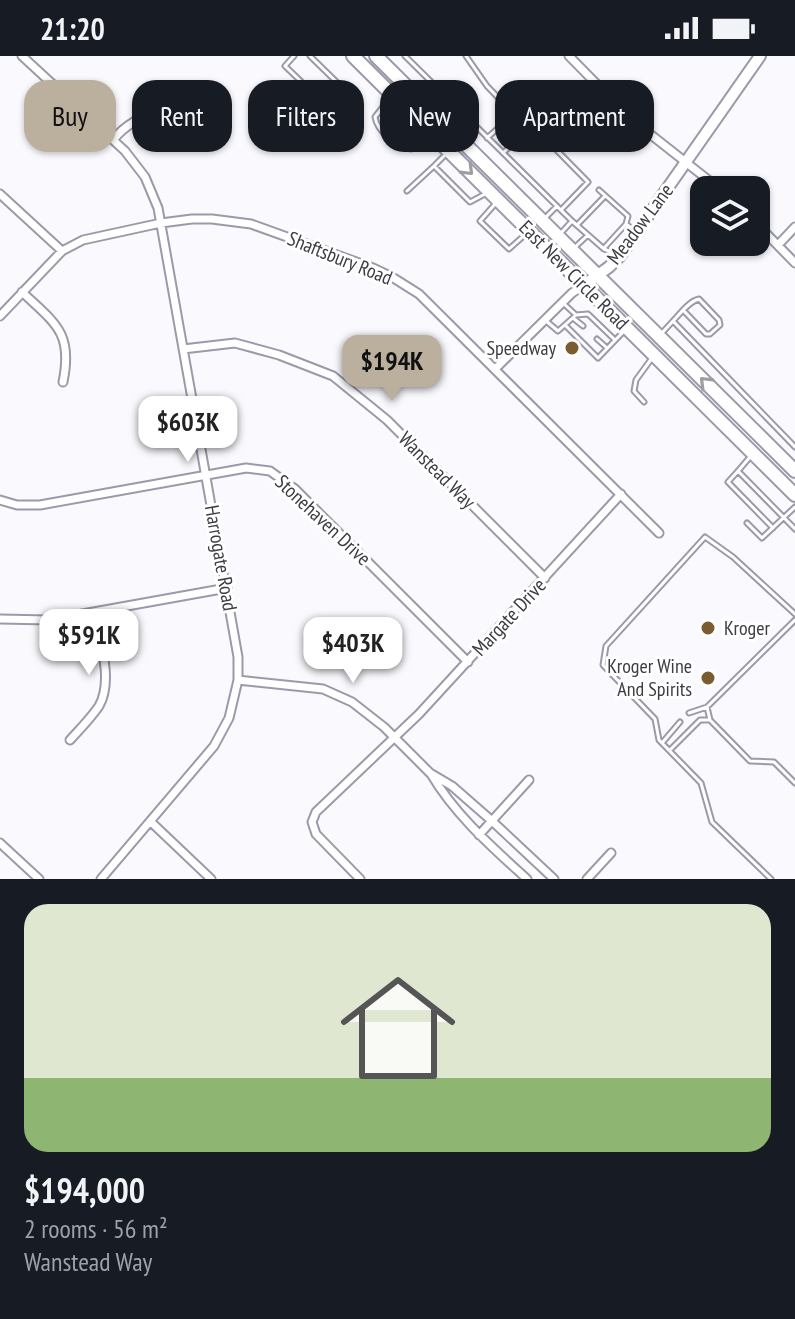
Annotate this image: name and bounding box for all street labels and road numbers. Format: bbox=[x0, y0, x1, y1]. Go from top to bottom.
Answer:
street label: Meadow Lane bbox=[601, 178, 679, 270]
street label: East New Circle Road bbox=[514, 215, 634, 335]
street label: Shaftsbury Road bbox=[284, 225, 396, 291]
street label: Wanstead Way bbox=[393, 426, 481, 514]
street label: Stonehaven Drive bbox=[270, 469, 376, 571]
street label: Harrogate Road bbox=[199, 503, 243, 613]
street label: Margate Drive bbox=[466, 573, 552, 661]

